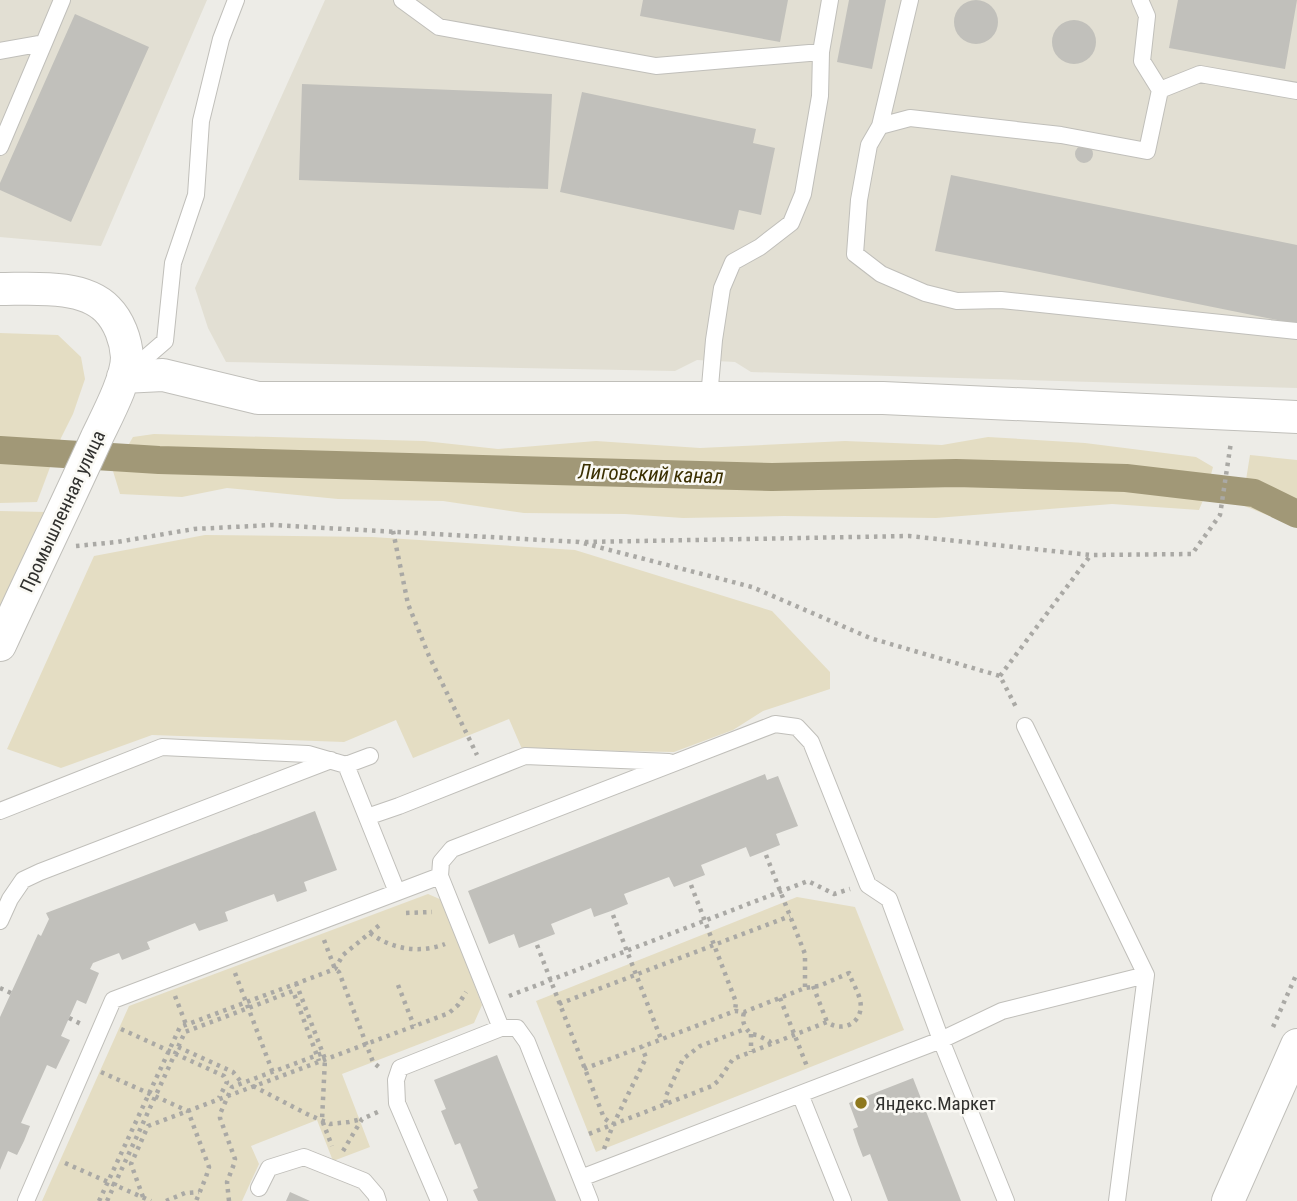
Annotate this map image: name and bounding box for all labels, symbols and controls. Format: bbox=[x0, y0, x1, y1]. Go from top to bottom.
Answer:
street label: Промышленная улица bbox=[15, 427, 110, 596]
water label: Лиговский канал bbox=[577, 459, 724, 489]
place label: Яндекс.Маркет bbox=[875, 1092, 996, 1115]
marker: Яндекс.Маркет bbox=[853, 1095, 869, 1111]

